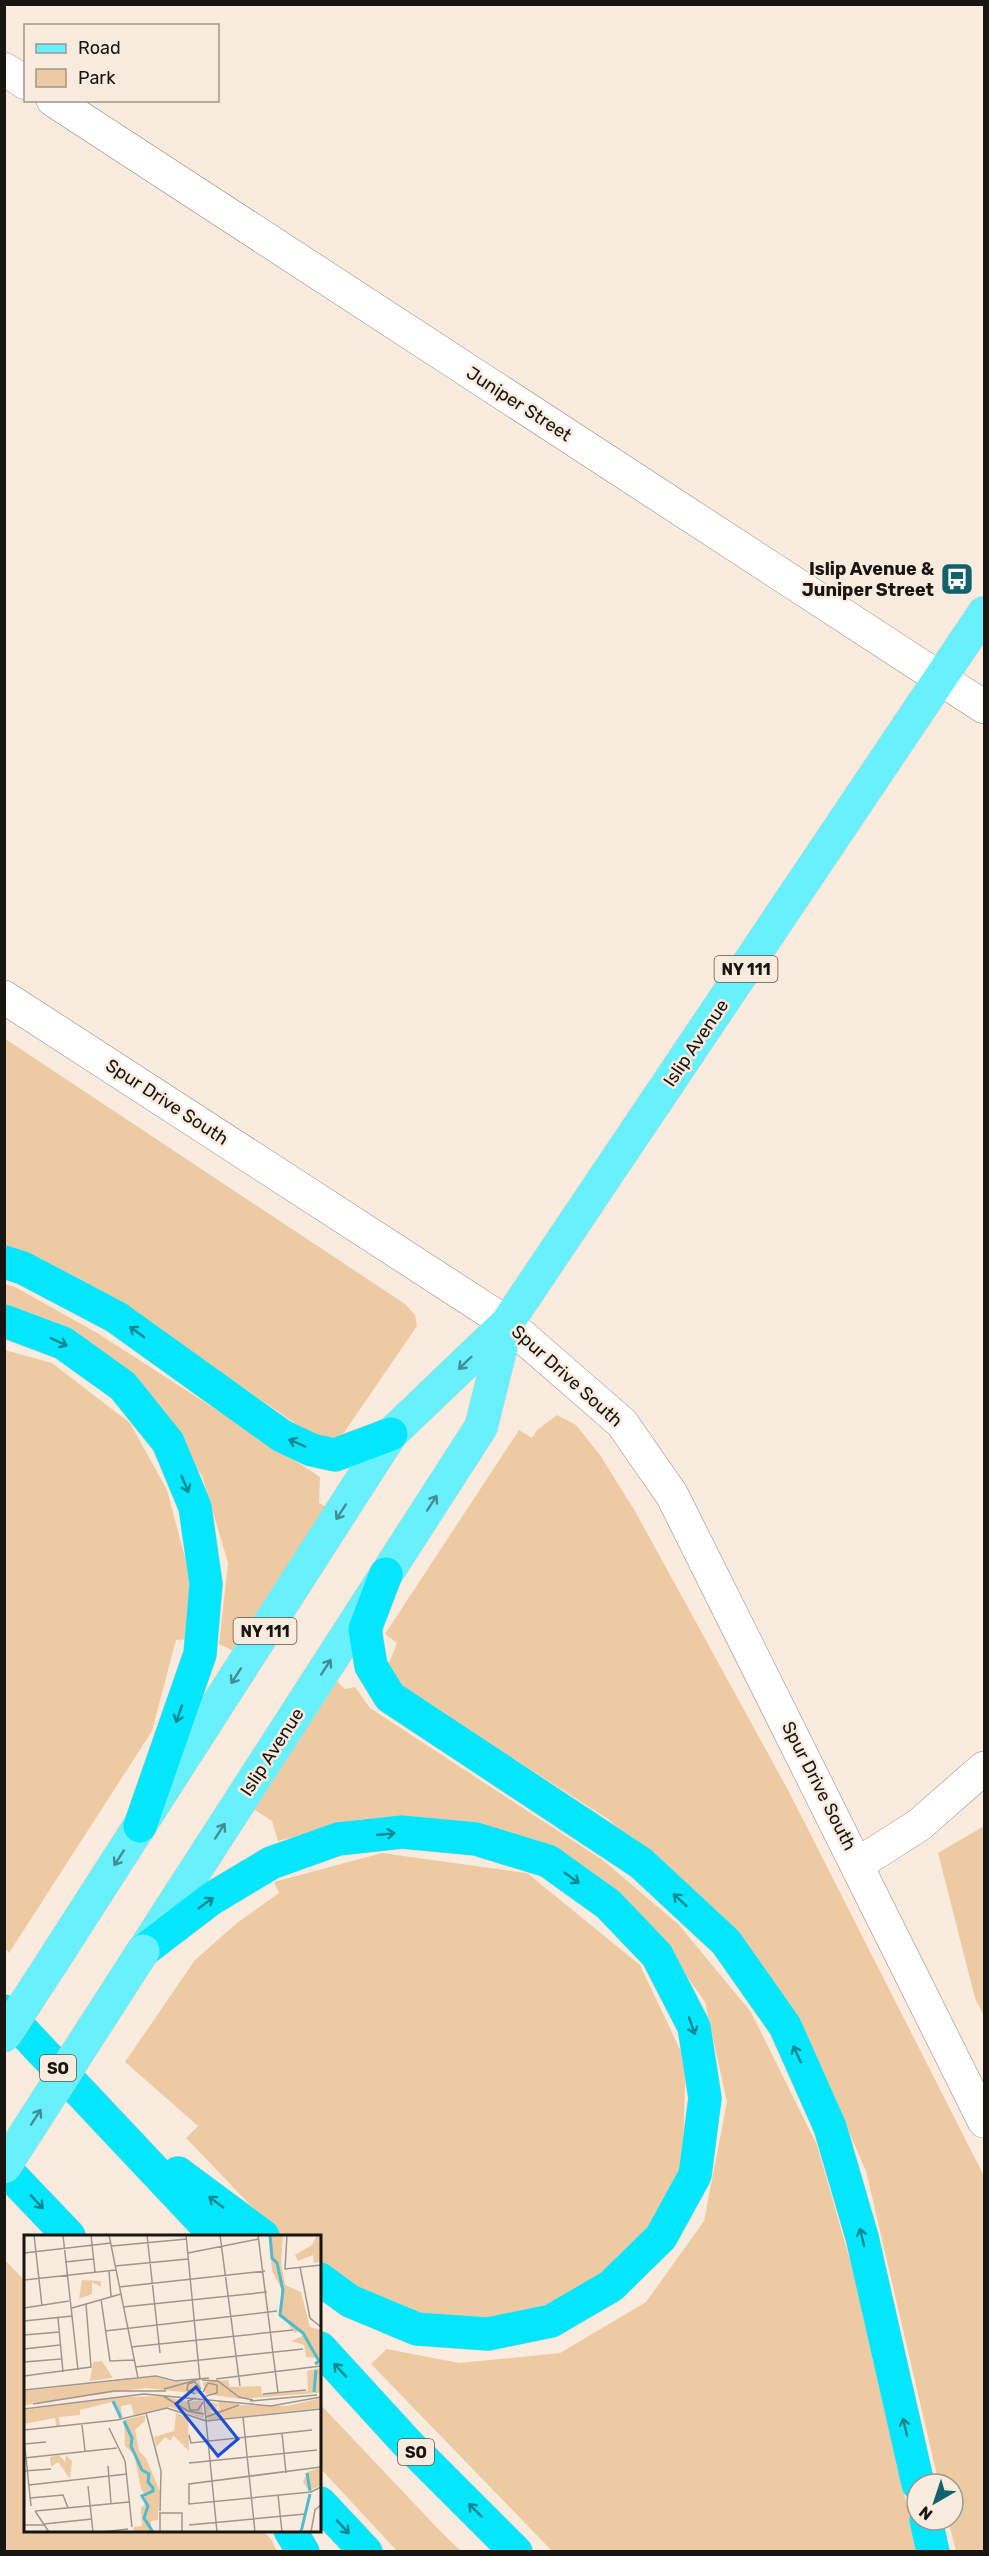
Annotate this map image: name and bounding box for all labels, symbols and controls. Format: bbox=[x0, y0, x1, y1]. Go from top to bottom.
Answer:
legend bbox=[24, 24, 219, 102]
text: Road bbox=[78, 37, 121, 59]
text: Park bbox=[78, 67, 116, 89]
street label: Juniper Street bbox=[462, 362, 576, 446]
place label: Islip Avenue & Juniper Street bbox=[802, 558, 935, 601]
bus stop icon: Islip Avenue & Juniper Street bbox=[939, 561, 975, 597]
road number: NY 111 bbox=[714, 956, 777, 982]
street label: Islip Avenue bbox=[659, 995, 733, 1091]
street label: Spur Drive South bbox=[102, 1054, 232, 1150]
street label: Spur Drive South bbox=[507, 1320, 627, 1432]
one-way arrow bbox=[130, 1326, 146, 1338]
one-way arrow bbox=[49, 1336, 67, 1348]
one-way arrow bbox=[458, 1356, 473, 1371]
one-way arrow bbox=[288, 1437, 306, 1448]
one-way arrow bbox=[180, 1474, 191, 1492]
one-way arrow bbox=[425, 1495, 438, 1512]
one-way arrow bbox=[335, 1503, 347, 1520]
road number: NY 111 bbox=[234, 1618, 296, 1644]
one-way arrow bbox=[320, 1659, 332, 1676]
one-way arrow bbox=[229, 1667, 241, 1684]
one-way arrow bbox=[172, 1704, 183, 1723]
street label: Islip Avenue bbox=[235, 1704, 309, 1800]
street label: Spur Drive South bbox=[777, 1718, 861, 1854]
one-way arrow bbox=[215, 1823, 227, 1840]
one-way arrow bbox=[375, 1828, 395, 1839]
one-way arrow bbox=[113, 1849, 125, 1866]
one-way arrow bbox=[563, 1872, 579, 1884]
one-way arrow bbox=[673, 1893, 688, 1907]
one-way arrow bbox=[198, 1896, 214, 1909]
one-way arrow bbox=[688, 2017, 699, 2035]
one-way arrow bbox=[791, 2045, 802, 2063]
road number: SO bbox=[40, 2055, 76, 2081]
one-way arrow bbox=[30, 2110, 42, 2126]
one-way arrow bbox=[29, 2195, 44, 2210]
one-way arrow bbox=[208, 2195, 224, 2208]
one-way arrow bbox=[856, 2228, 867, 2247]
inset map bbox=[24, 2235, 321, 2532]
one-way arrow bbox=[333, 2363, 347, 2378]
one-way arrow bbox=[899, 2418, 911, 2437]
road number: SO bbox=[398, 2439, 434, 2465]
north arrow bbox=[905, 2472, 965, 2532]
text: N bbox=[915, 2502, 936, 2524]
one-way arrow bbox=[468, 2503, 482, 2518]
one-way arrow bbox=[335, 2519, 349, 2534]

